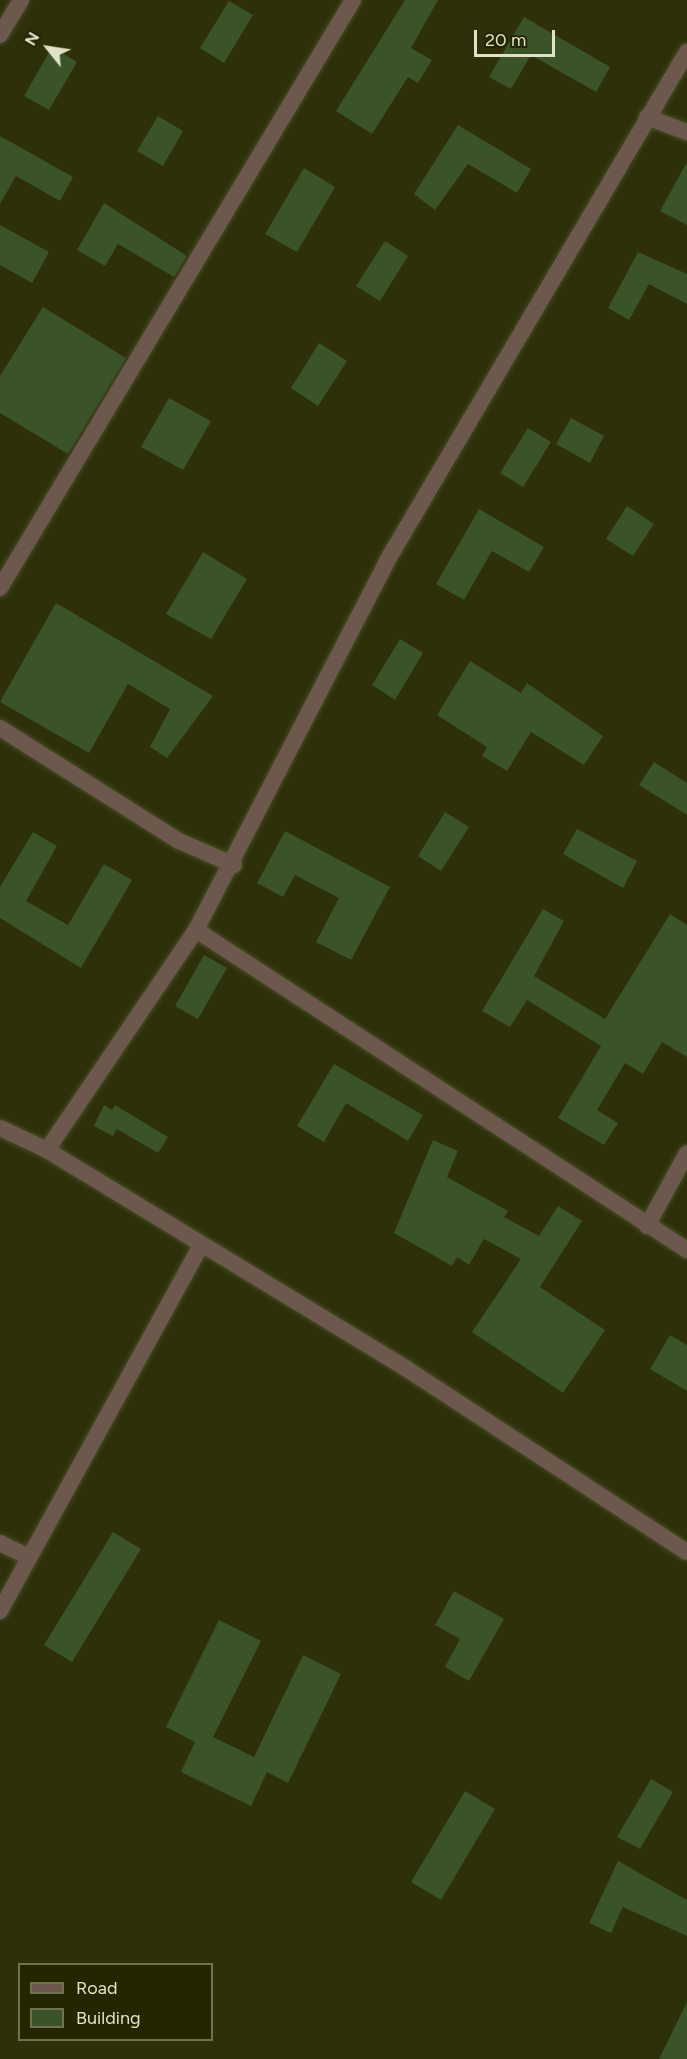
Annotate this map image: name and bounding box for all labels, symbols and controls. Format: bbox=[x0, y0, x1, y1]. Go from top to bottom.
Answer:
north arrow bbox=[18, 18, 78, 78]
scale bar bbox=[477, 18, 558, 56]
text: N bbox=[21, 29, 43, 49]
text: 20 m bbox=[485, 29, 526, 51]
legend bbox=[18, 1963, 213, 2041]
text: Road bbox=[76, 1977, 117, 1999]
text: Building bbox=[76, 2007, 141, 2029]

